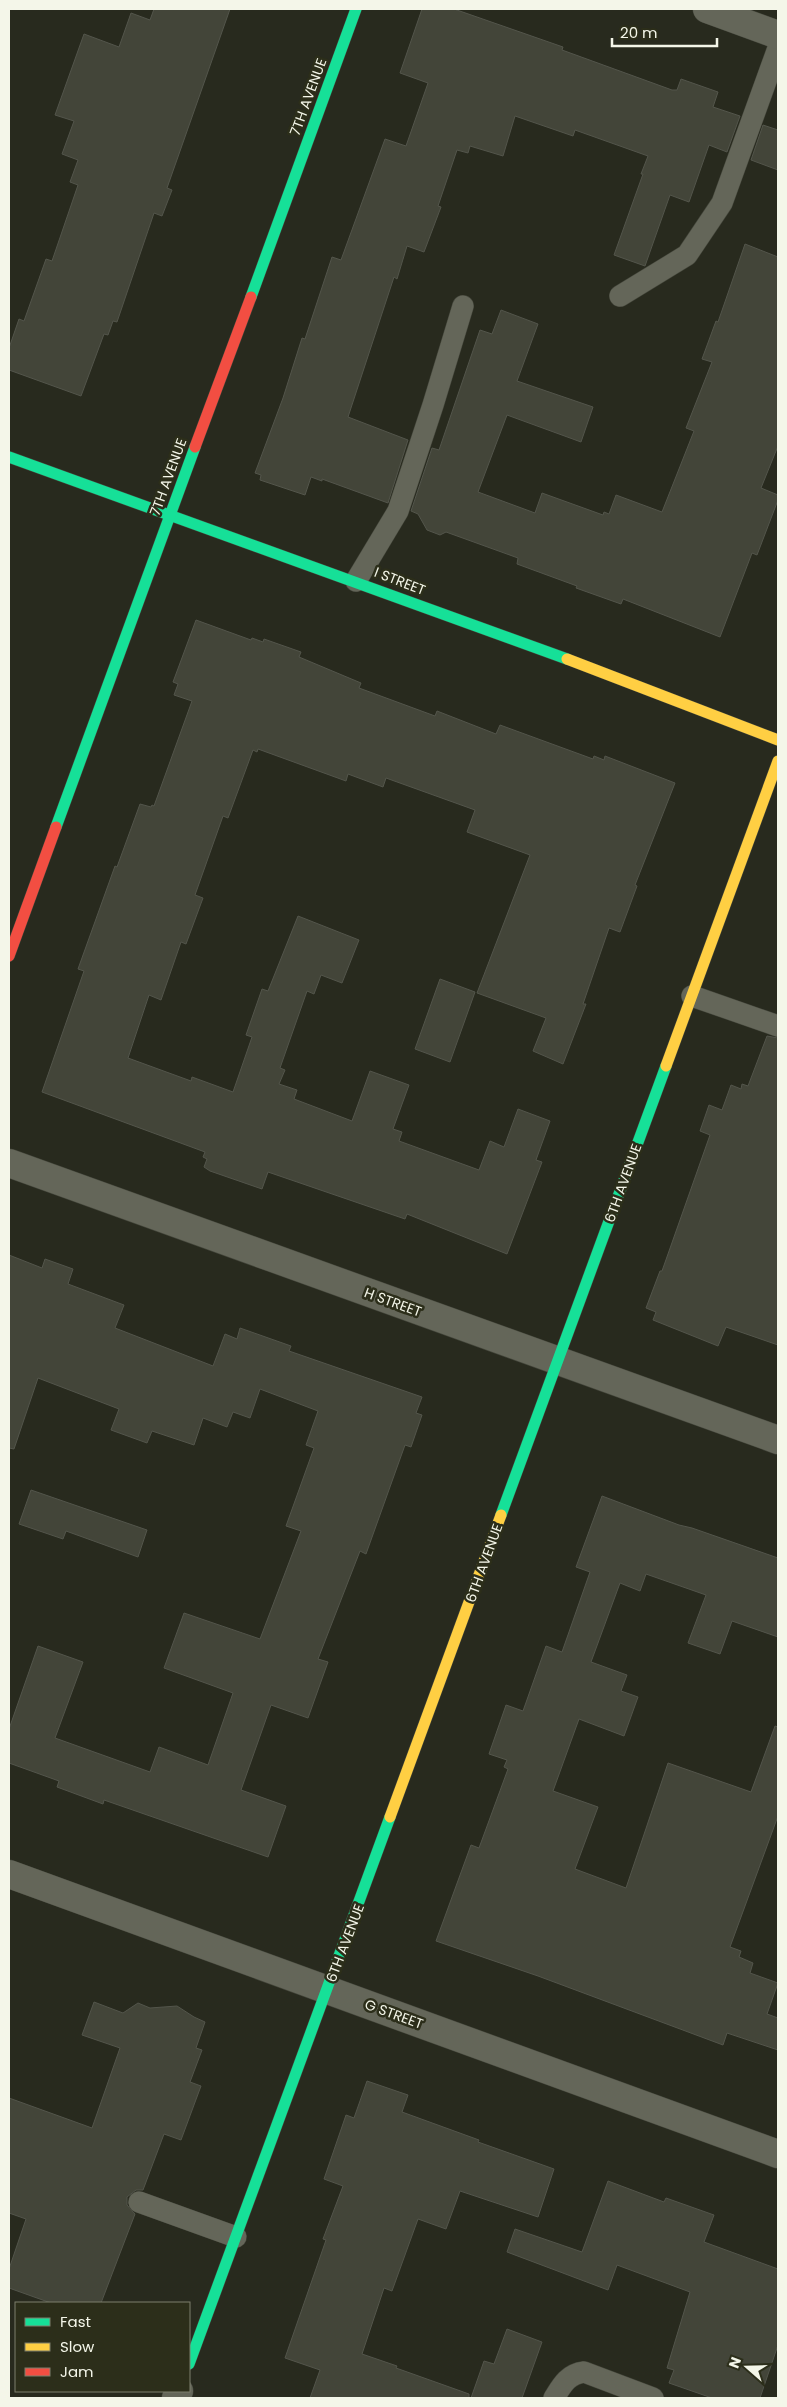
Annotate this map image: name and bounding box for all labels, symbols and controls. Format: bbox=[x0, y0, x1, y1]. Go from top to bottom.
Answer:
scale bar bbox=[612, 15, 717, 47]
text: 20 m bbox=[620, 22, 658, 43]
street label: 7TH AVENUE bbox=[285, 55, 331, 139]
street label: 7TH AVENUE bbox=[145, 435, 191, 519]
street label: I STREET bbox=[371, 562, 429, 600]
street label: 6TH AVENUE bbox=[600, 1141, 646, 1225]
street label: H STREET bbox=[362, 1282, 425, 1322]
street label: 6TH AVENUE bbox=[461, 1521, 507, 1605]
street label: 6TH AVENUE bbox=[321, 1901, 369, 1985]
street label: G STREET bbox=[362, 1994, 426, 2034]
legend bbox=[15, 2302, 190, 2392]
text: Fast bbox=[60, 2311, 91, 2332]
text: Slow bbox=[60, 2336, 95, 2357]
north arrow bbox=[722, 2342, 772, 2392]
text: N bbox=[724, 2354, 746, 2371]
text: Jam bbox=[60, 2361, 94, 2382]

